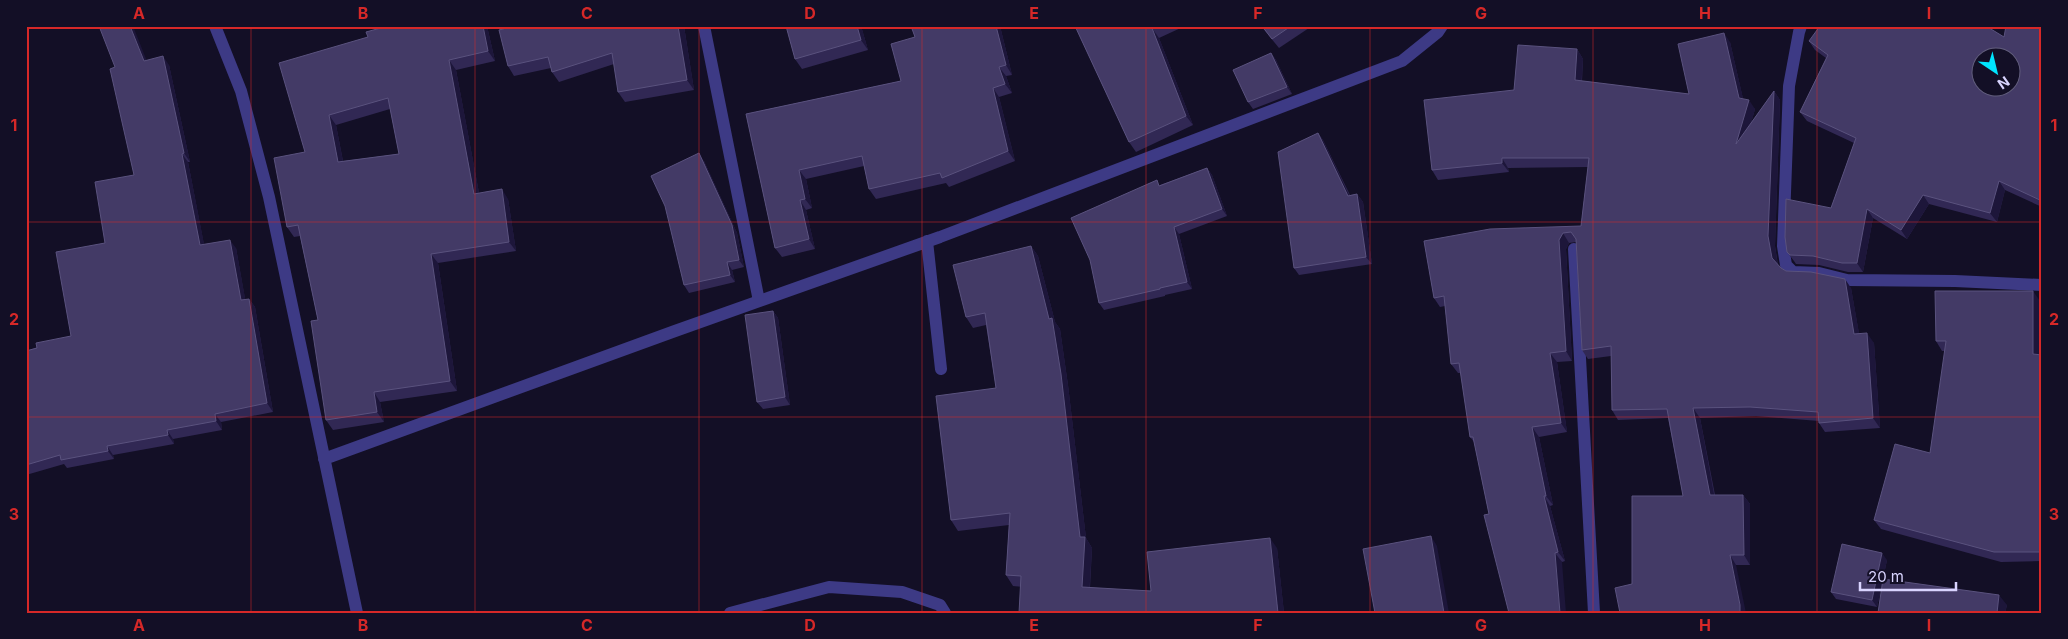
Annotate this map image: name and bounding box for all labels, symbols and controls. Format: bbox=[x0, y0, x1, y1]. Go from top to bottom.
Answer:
text: A bbox=[133, 3, 145, 23]
text: B bbox=[358, 3, 368, 23]
text: C bbox=[581, 3, 593, 23]
text: D bbox=[804, 3, 816, 23]
text: E bbox=[1029, 3, 1039, 23]
text: F bbox=[1253, 3, 1263, 23]
text: G bbox=[1475, 3, 1487, 23]
text: H bbox=[1699, 3, 1711, 23]
text: I bbox=[1927, 3, 1931, 23]
north arrow bbox=[1970, 48, 2020, 98]
text: N bbox=[1994, 73, 2013, 93]
text: 1 bbox=[11, 115, 17, 135]
text: 1 bbox=[2051, 115, 2057, 135]
text: 2 bbox=[9, 309, 19, 329]
text: 2 bbox=[2049, 309, 2059, 329]
text: 3 bbox=[9, 504, 19, 524]
text: 3 bbox=[2049, 504, 2059, 524]
scale bar bbox=[1860, 559, 1957, 591]
text: 20 m bbox=[1868, 567, 1904, 586]
text: A bbox=[133, 615, 145, 635]
text: B bbox=[358, 615, 368, 635]
text: C bbox=[581, 615, 593, 635]
text: D bbox=[804, 615, 816, 635]
text: E bbox=[1029, 615, 1039, 635]
text: F bbox=[1253, 615, 1263, 635]
text: G bbox=[1475, 615, 1487, 635]
text: H bbox=[1699, 615, 1711, 635]
text: I bbox=[1927, 615, 1931, 635]

